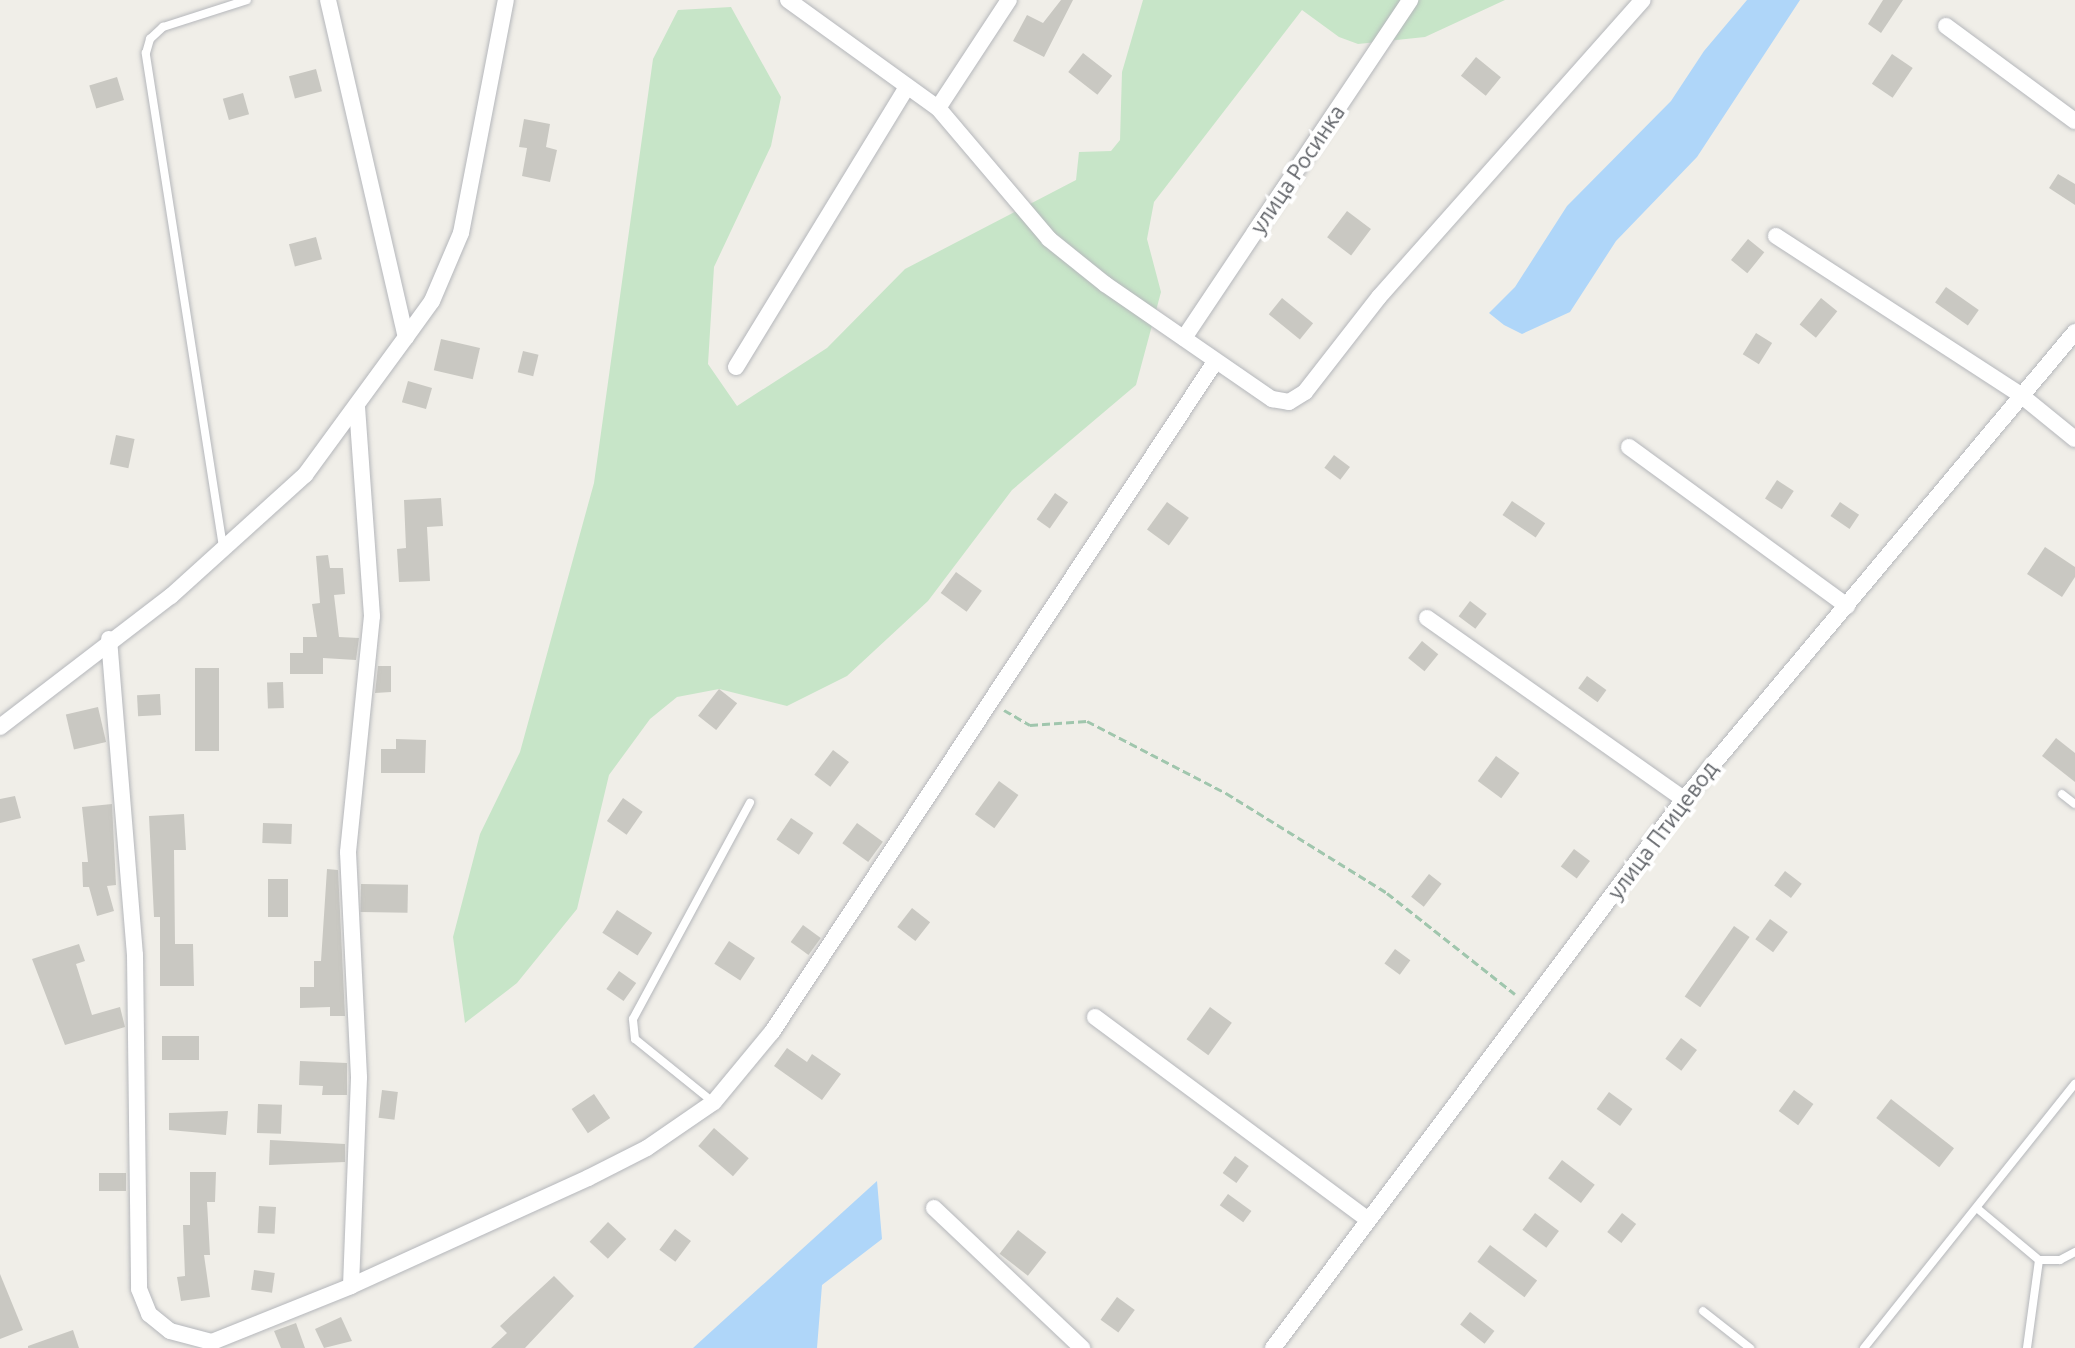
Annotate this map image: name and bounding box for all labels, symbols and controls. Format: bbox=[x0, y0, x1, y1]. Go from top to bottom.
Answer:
street label: улица Росинка bbox=[1244, 100, 1350, 238]
street label: улица Птицевод bbox=[1601, 756, 1723, 904]

